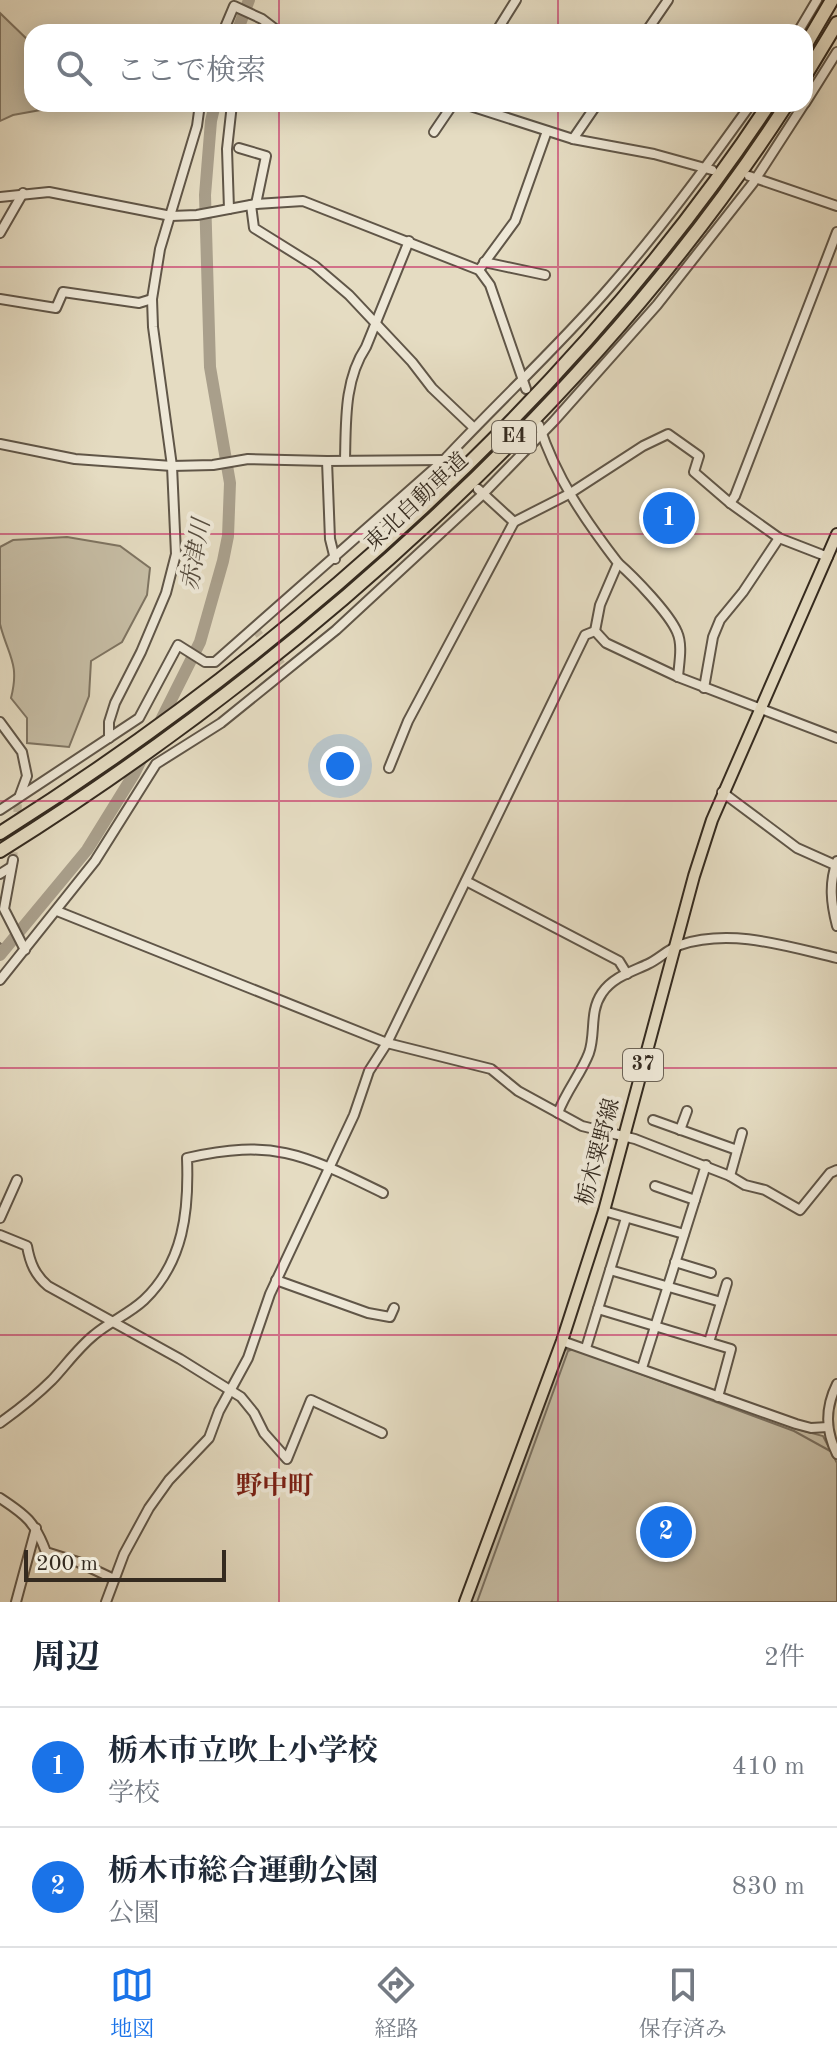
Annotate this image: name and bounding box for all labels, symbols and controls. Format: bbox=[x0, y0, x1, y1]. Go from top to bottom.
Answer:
search box bbox=[24, 24, 813, 112]
icon: search bbox=[52, 46, 96, 90]
text: ここで検索 bbox=[116, 57, 266, 87]
road number: E4 bbox=[492, 421, 536, 453]
street label: 東北自動車道 bbox=[360, 447, 473, 555]
pin: 1 bbox=[643, 488, 695, 548]
water label: 赤津川 bbox=[176, 514, 216, 593]
your location bbox=[320, 746, 360, 786]
road number: 37 bbox=[623, 1049, 663, 1081]
street label: 栃木粟野線 bbox=[572, 1096, 624, 1208]
district label: 野中町 bbox=[236, 1471, 314, 1500]
pin: 2 bbox=[640, 1502, 692, 1562]
scale bar bbox=[24, 1546, 226, 1582]
text: 200 m bbox=[36, 1553, 98, 1575]
text: 周辺 bbox=[32, 1642, 100, 1676]
text: 2件 bbox=[764, 1645, 805, 1671]
text: 栃木市立吹上小学校 bbox=[108, 1737, 378, 1767]
text: 1 bbox=[50, 1754, 66, 1780]
text: 410 m bbox=[732, 1754, 805, 1780]
text: 学校 bbox=[108, 1781, 160, 1807]
text: 栃木市総合運動公園 bbox=[108, 1857, 378, 1887]
text: 2 bbox=[50, 1874, 66, 1900]
text: 830 m bbox=[732, 1874, 805, 1900]
text: 公園 bbox=[108, 1901, 160, 1927]
tab: 地図 bbox=[110, 1963, 154, 2044]
tab: 経路 bbox=[374, 1963, 419, 2044]
tab: 保存済み bbox=[639, 1963, 727, 2044]

